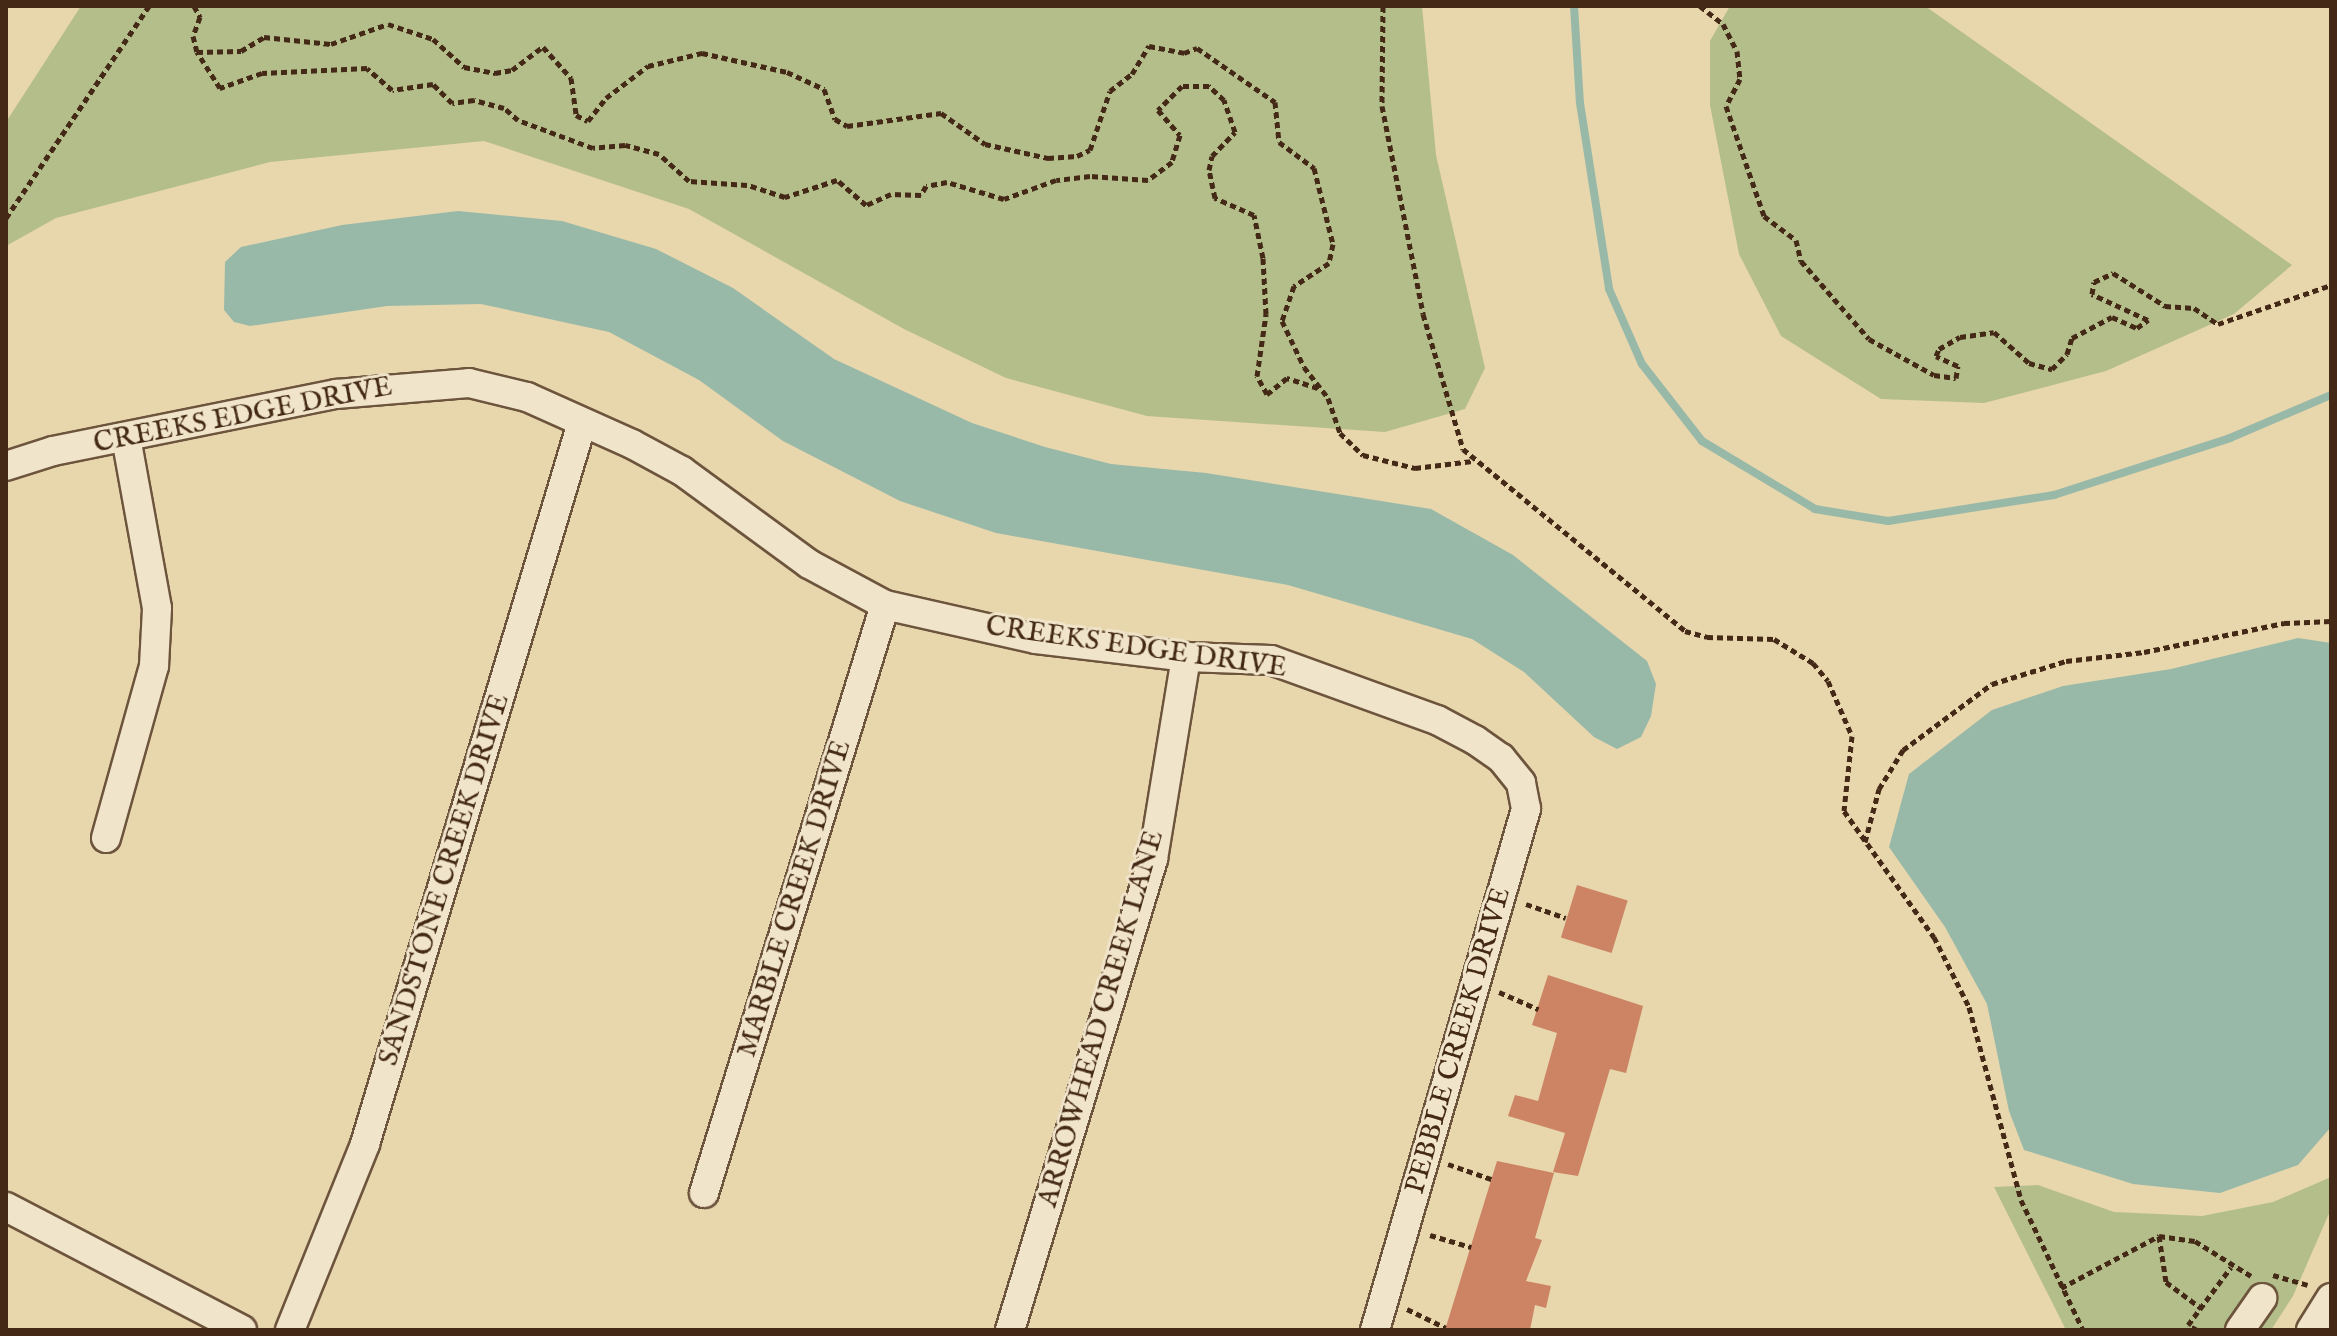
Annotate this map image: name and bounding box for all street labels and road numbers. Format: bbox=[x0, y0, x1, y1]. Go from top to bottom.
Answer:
street label: CREEKS EDGE DRIVE bbox=[91, 371, 395, 461]
street label: CREEKS EDGE DRIVE bbox=[983, 610, 1289, 686]
street label: SANDSTONE CREEK DRIVE bbox=[372, 690, 518, 1070]
street label: MARBLE CREEK DRIVE bbox=[731, 736, 859, 1062]
street label: ARROWHEAD CREEK LANE bbox=[1032, 827, 1172, 1211]
street label: PEBBLE CREEK DRIVE bbox=[1399, 884, 1519, 1198]

